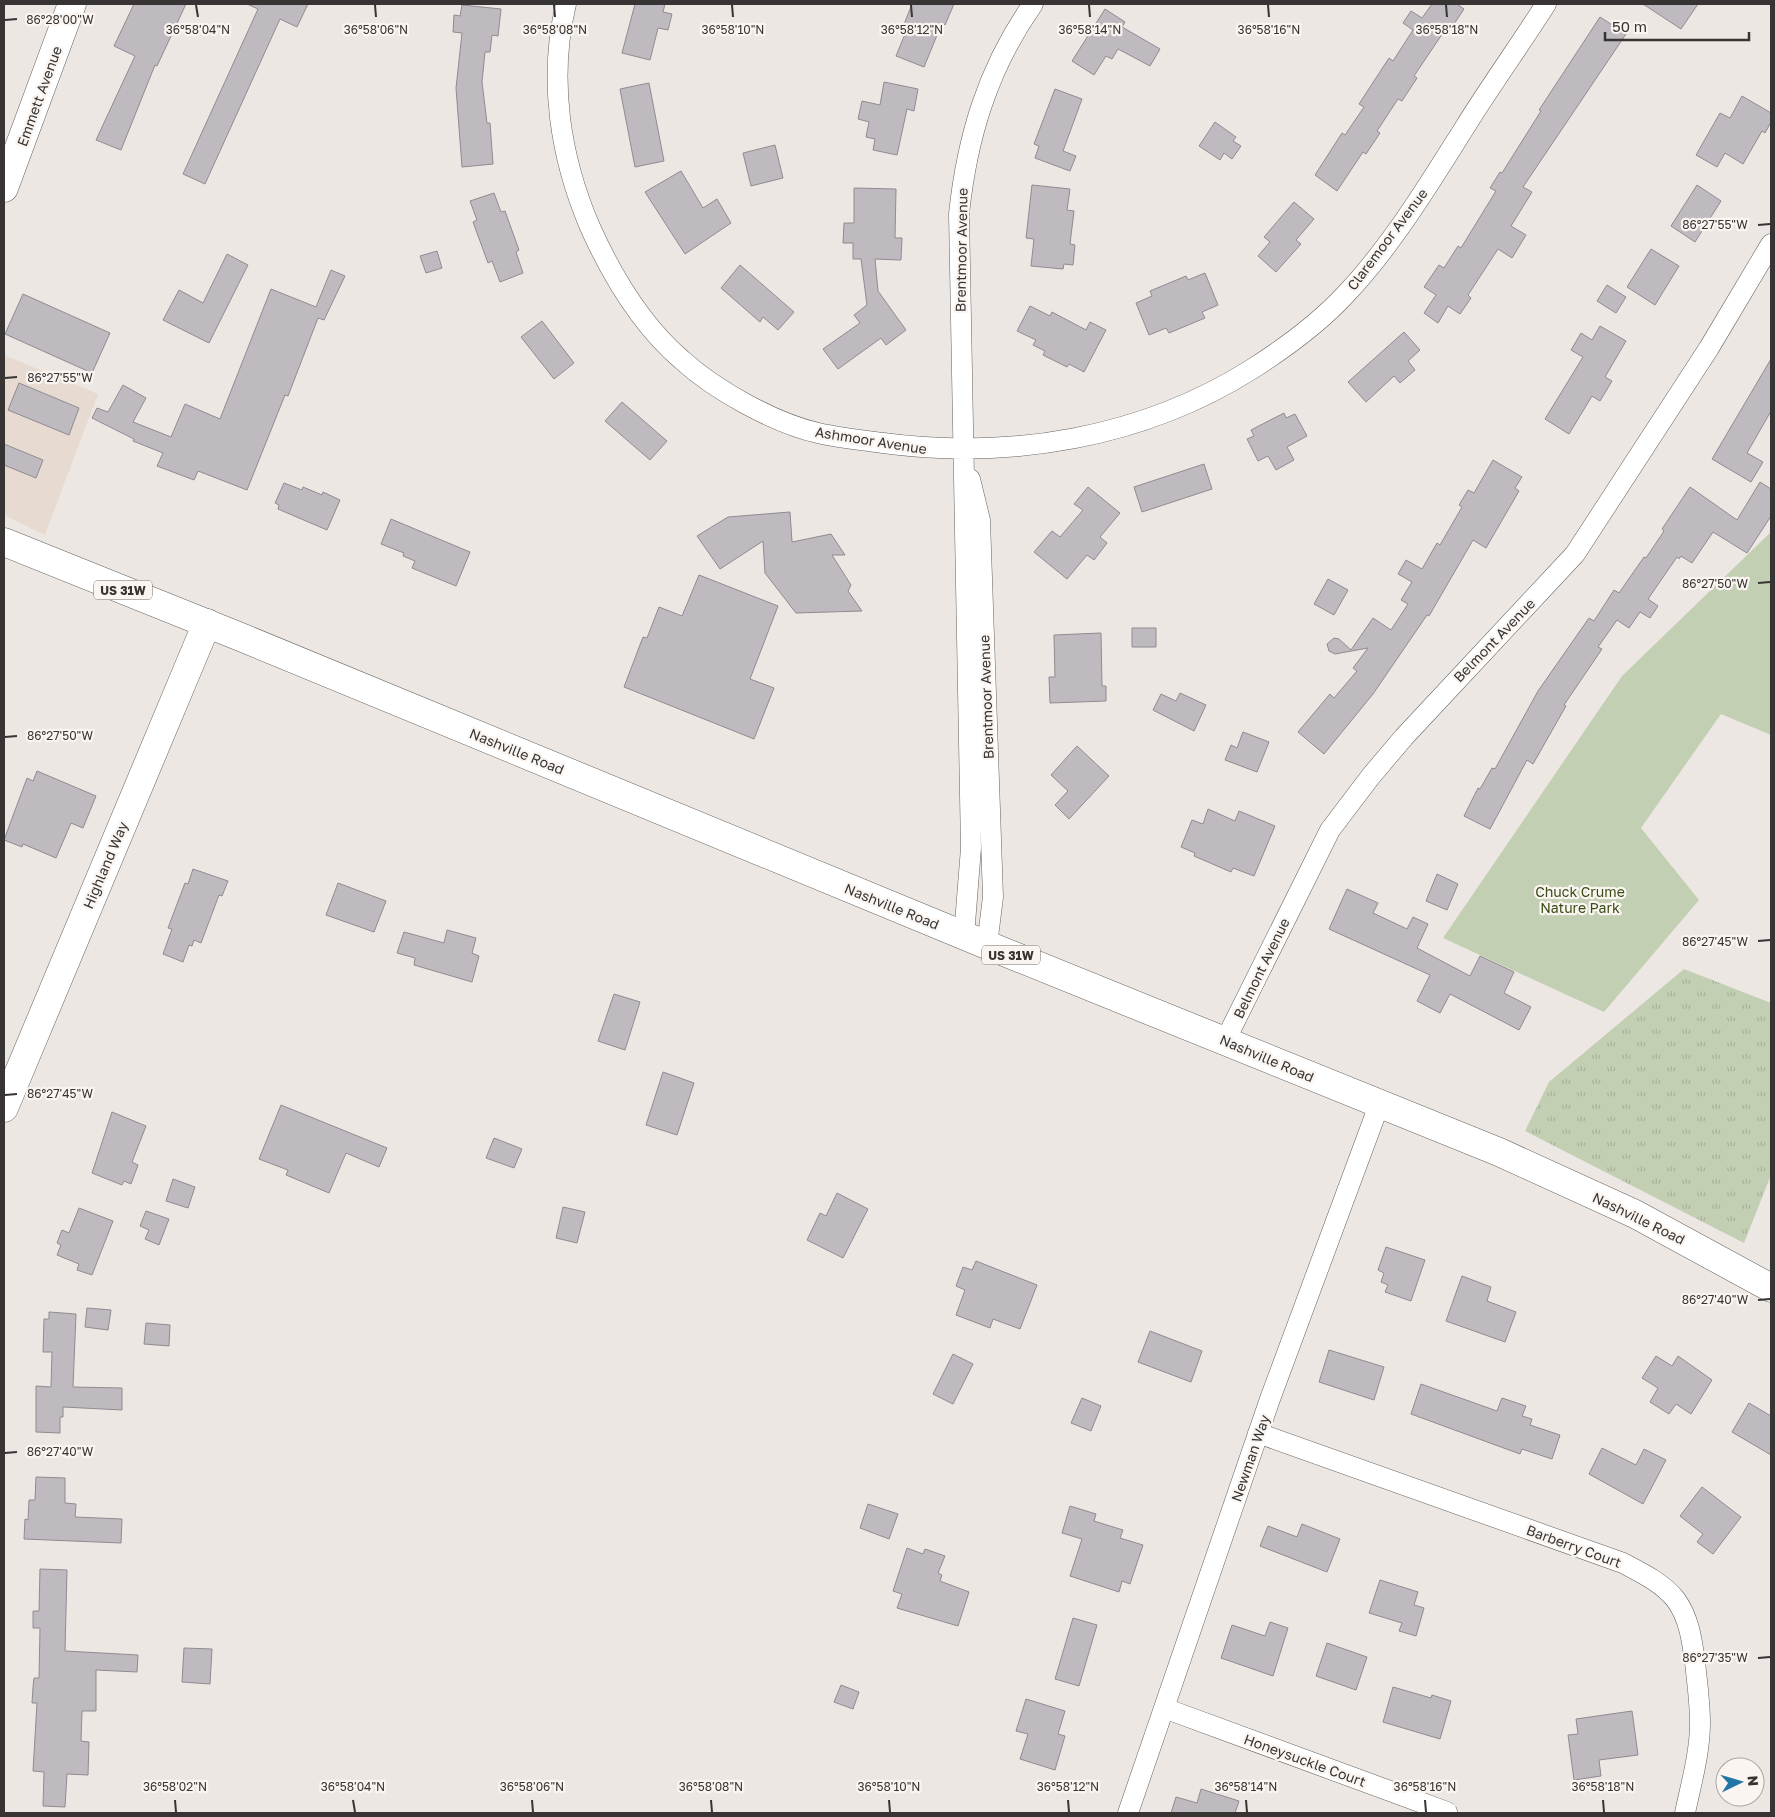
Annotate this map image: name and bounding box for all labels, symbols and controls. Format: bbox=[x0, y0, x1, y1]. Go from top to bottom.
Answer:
scale bar bbox=[1605, 10, 1749, 42]
text: 86°28'00"W bbox=[26, 12, 94, 27]
text: 50 m bbox=[1612, 17, 1647, 35]
text: 36°58'04"N bbox=[166, 22, 230, 37]
text: 36°58'06"N bbox=[344, 22, 408, 37]
text: 36°58'08"N bbox=[523, 22, 587, 37]
text: 36°58'10"N bbox=[702, 22, 764, 37]
text: 36°58'12"N bbox=[881, 22, 943, 37]
text: 36°58'14"N bbox=[1059, 22, 1121, 37]
text: 36°58'16"N bbox=[1238, 22, 1300, 37]
text: 36°58'18"N bbox=[1416, 22, 1478, 37]
street label: Emmett Avenue bbox=[13, 44, 65, 148]
street label: Claremoor Avenue bbox=[1343, 185, 1431, 293]
street label: Brentmoor Avenue bbox=[951, 188, 971, 312]
text: 86°27'55"W bbox=[1682, 217, 1748, 232]
text: 86°27'55"W bbox=[27, 370, 93, 385]
street label: Ashmoor Avenue bbox=[814, 423, 928, 457]
text: 86°27'50"W bbox=[1682, 576, 1749, 591]
road number: US 31W bbox=[94, 580, 152, 600]
street label: Belmont Avenue bbox=[1450, 595, 1538, 685]
street label: Brentmoor Avenue bbox=[975, 635, 997, 759]
street label: Nashville Road bbox=[467, 724, 567, 778]
text: 86°27'50"W bbox=[27, 728, 94, 743]
street label: Highland Way bbox=[79, 819, 131, 911]
street label: Nashville Road bbox=[842, 879, 942, 933]
park label: Chuck Crume Nature Park bbox=[1535, 883, 1625, 916]
street label: Belmont Avenue bbox=[1229, 915, 1293, 1021]
text: 86°27'45"W bbox=[1682, 934, 1748, 949]
road number: US 31W bbox=[982, 946, 1040, 964]
street label: Nashville Road bbox=[1217, 1031, 1317, 1085]
text: 86°27'45"W bbox=[27, 1086, 93, 1101]
street label: Nashville Road bbox=[1590, 1188, 1688, 1248]
text: 86°27'40"W bbox=[1682, 1292, 1749, 1307]
street label: Newman Way bbox=[1227, 1412, 1273, 1504]
text: 86°27'40"W bbox=[27, 1444, 94, 1459]
street label: Barberry Court bbox=[1524, 1521, 1624, 1571]
text: 86°27'35"W bbox=[1682, 1650, 1748, 1665]
street label: Honeysuckle Court bbox=[1242, 1730, 1368, 1790]
north arrow bbox=[1715, 1757, 1765, 1807]
text: N bbox=[1745, 1775, 1762, 1787]
text: 36°58'02"N bbox=[143, 1779, 207, 1794]
text: 36°58'04"N bbox=[321, 1779, 385, 1794]
text: 36°58'06"N bbox=[500, 1779, 564, 1794]
text: 36°58'08"N bbox=[679, 1779, 743, 1794]
text: 36°58'10"N bbox=[858, 1779, 920, 1794]
text: 36°58'12"N bbox=[1037, 1779, 1099, 1794]
text: 36°58'14"N bbox=[1215, 1779, 1277, 1794]
text: 36°58'16"N bbox=[1394, 1779, 1456, 1794]
text: 36°58'18"N bbox=[1572, 1779, 1634, 1794]

